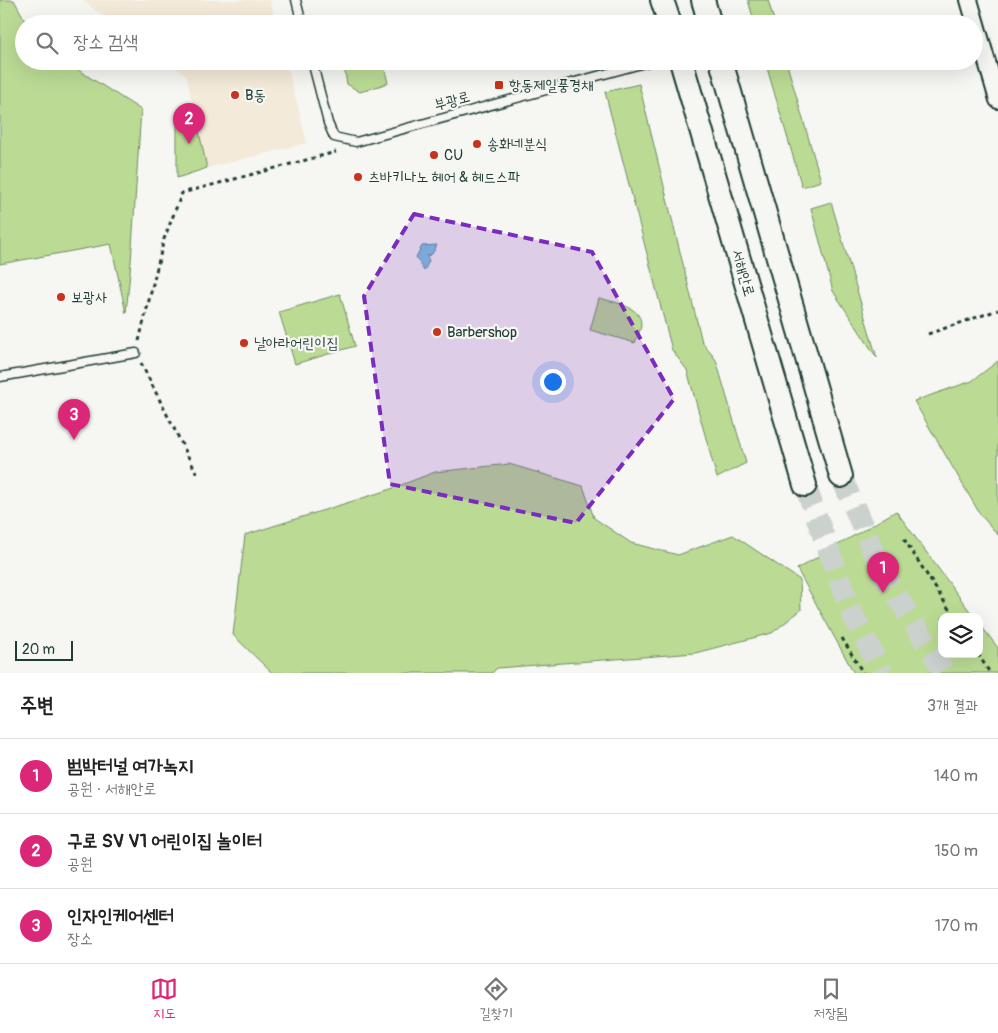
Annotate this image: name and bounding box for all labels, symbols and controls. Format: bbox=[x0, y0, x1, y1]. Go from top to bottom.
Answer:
search box bbox=[15, 15, 983, 70]
icon: search bbox=[33, 29, 61, 57]
text: 장소 검색 bbox=[73, 30, 138, 54]
place label: 항동제일풍경채 bbox=[509, 76, 594, 95]
marker: 항동제일풍경채 bbox=[493, 79, 505, 91]
place label: B동 bbox=[245, 86, 266, 105]
street label: 부광로 bbox=[432, 87, 472, 115]
marker: B동 bbox=[229, 89, 241, 101]
pin: 2 bbox=[173, 103, 205, 144]
place label: 송화네분식 bbox=[487, 135, 547, 154]
marker: 송화네분식 bbox=[471, 138, 483, 150]
place label: CU bbox=[444, 146, 463, 165]
marker: CU bbox=[428, 149, 440, 161]
place label: 츠바키나노 헤어 & 헤드스파 bbox=[368, 168, 520, 187]
marker: 츠바키나노 헤어 & 헤드스파 bbox=[352, 171, 364, 183]
street label: 서해안로 bbox=[727, 247, 759, 299]
place label: 보광사 bbox=[71, 288, 107, 307]
marker: 보광사 bbox=[55, 291, 67, 303]
place label: Barbershop bbox=[447, 323, 517, 342]
marker: Barbershop bbox=[431, 326, 443, 338]
place label: 날아라어린이집 bbox=[254, 334, 339, 353]
marker: 날아라어린이집 bbox=[238, 337, 250, 349]
your location bbox=[540, 369, 566, 395]
pin: 3 bbox=[58, 399, 90, 440]
pin: 1 bbox=[867, 552, 899, 593]
map controls bbox=[938, 613, 983, 658]
button: layers bbox=[938, 613, 983, 658]
scale bar bbox=[15, 638, 72, 661]
text: 20 m bbox=[22, 641, 55, 658]
text: 주변 bbox=[20, 692, 54, 719]
text: 3개 결과 bbox=[927, 696, 978, 716]
text: 범박터널 여가녹지 bbox=[67, 754, 193, 778]
text: 1 bbox=[33, 766, 39, 786]
text: 140 m bbox=[934, 766, 978, 786]
text: 공원 · 서해안로 bbox=[67, 779, 156, 799]
text: 구로 SV V1 어린이집 놀이터 bbox=[67, 829, 262, 853]
text: 2 bbox=[32, 841, 40, 861]
text: 150 m bbox=[934, 841, 978, 861]
text: 공원 bbox=[67, 854, 93, 874]
text: 인자인케어센터 bbox=[67, 904, 174, 928]
text: 3 bbox=[32, 916, 40, 936]
text: 170 m bbox=[935, 916, 978, 936]
text: 장소 bbox=[67, 929, 93, 949]
tab: 지도 bbox=[150, 975, 178, 1023]
tab: 길찾기 bbox=[479, 975, 513, 1023]
tab: 저장됨 bbox=[814, 975, 848, 1023]

